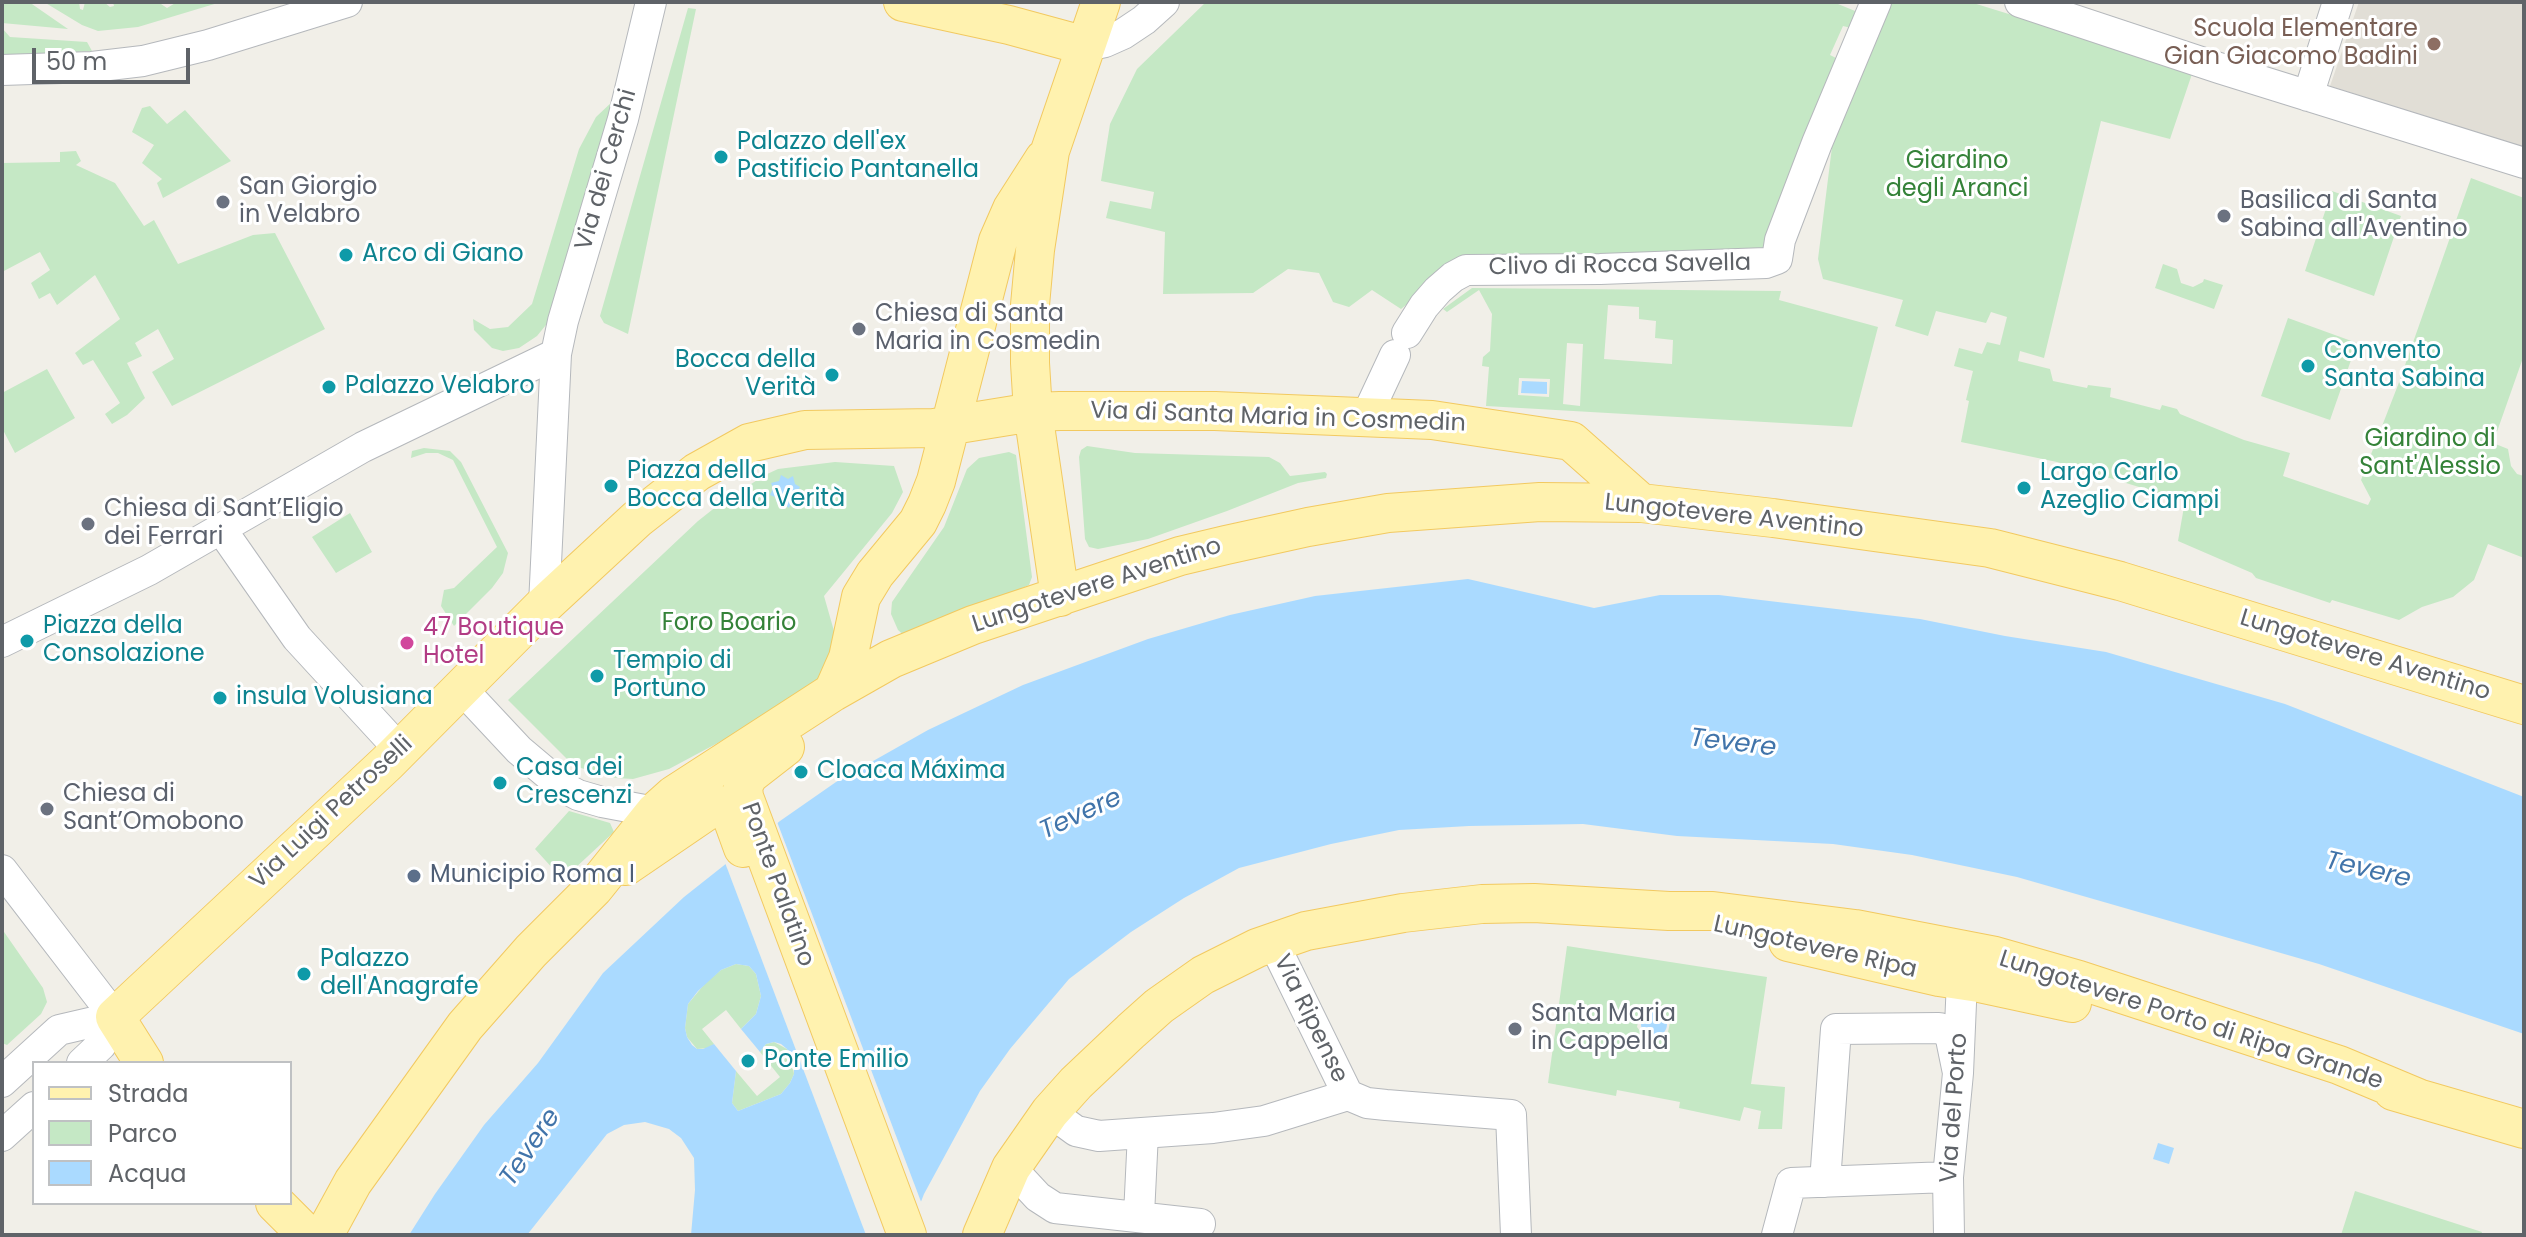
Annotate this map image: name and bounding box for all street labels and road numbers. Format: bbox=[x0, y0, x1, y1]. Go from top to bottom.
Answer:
street label: Via dei Cerchi bbox=[570, 86, 644, 254]
street label: Clivo di Rocca Savella bbox=[1489, 249, 1751, 283]
street label: Via di Santa Maria in Cosmedin bbox=[1090, 397, 1466, 439]
street label: Lungotevere Aventino bbox=[1603, 489, 1865, 545]
street label: Lungotevere Aventino bbox=[969, 532, 1225, 640]
street label: Lungotevere Aventino bbox=[2236, 604, 2494, 708]
street label: Via Luigi Petroselli bbox=[245, 730, 419, 896]
street label: Ponte Palatino bbox=[734, 799, 820, 971]
street label: Lungotevere Ripa bbox=[1711, 911, 1919, 985]
street label: Lungotevere Porto di Ripa Grande bbox=[1995, 945, 2387, 1097]
street label: Via Ripense bbox=[1267, 950, 1353, 1088]
street label: Via del Porto bbox=[1935, 1032, 1975, 1184]

